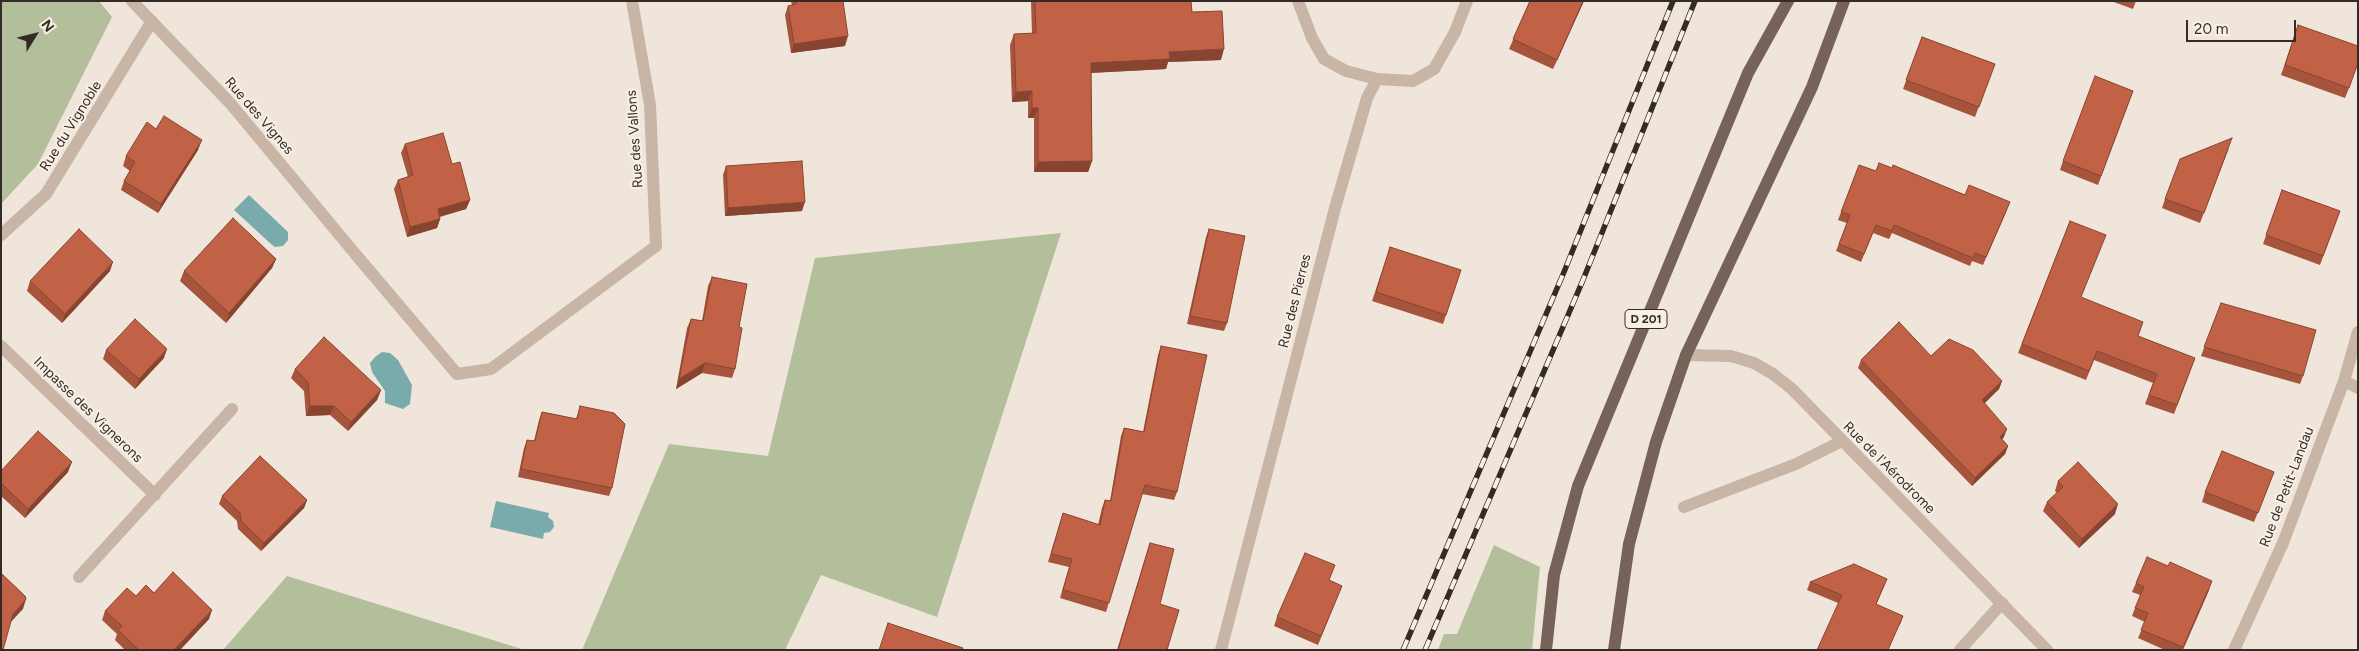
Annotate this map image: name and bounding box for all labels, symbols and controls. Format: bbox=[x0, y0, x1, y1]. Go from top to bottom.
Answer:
north arrow bbox=[10, 10, 60, 60]
scale bar bbox=[2189, 10, 2299, 42]
text: N bbox=[37, 17, 58, 35]
text: 20 m bbox=[2194, 20, 2228, 38]
street label: Rue des Vignes bbox=[221, 74, 297, 158]
street label: Rue du Vignoble bbox=[37, 78, 105, 174]
street label: Rue des Vallons bbox=[623, 89, 647, 189]
street label: Rue des Pierres bbox=[1275, 252, 1315, 350]
road number: D 201 bbox=[1625, 310, 1667, 328]
street label: Impasse des Vignerons bbox=[30, 354, 146, 466]
street label: Rue de l'Aérodrome bbox=[1839, 418, 1939, 518]
street label: Rue de Petit-Landau bbox=[2256, 424, 2318, 550]

